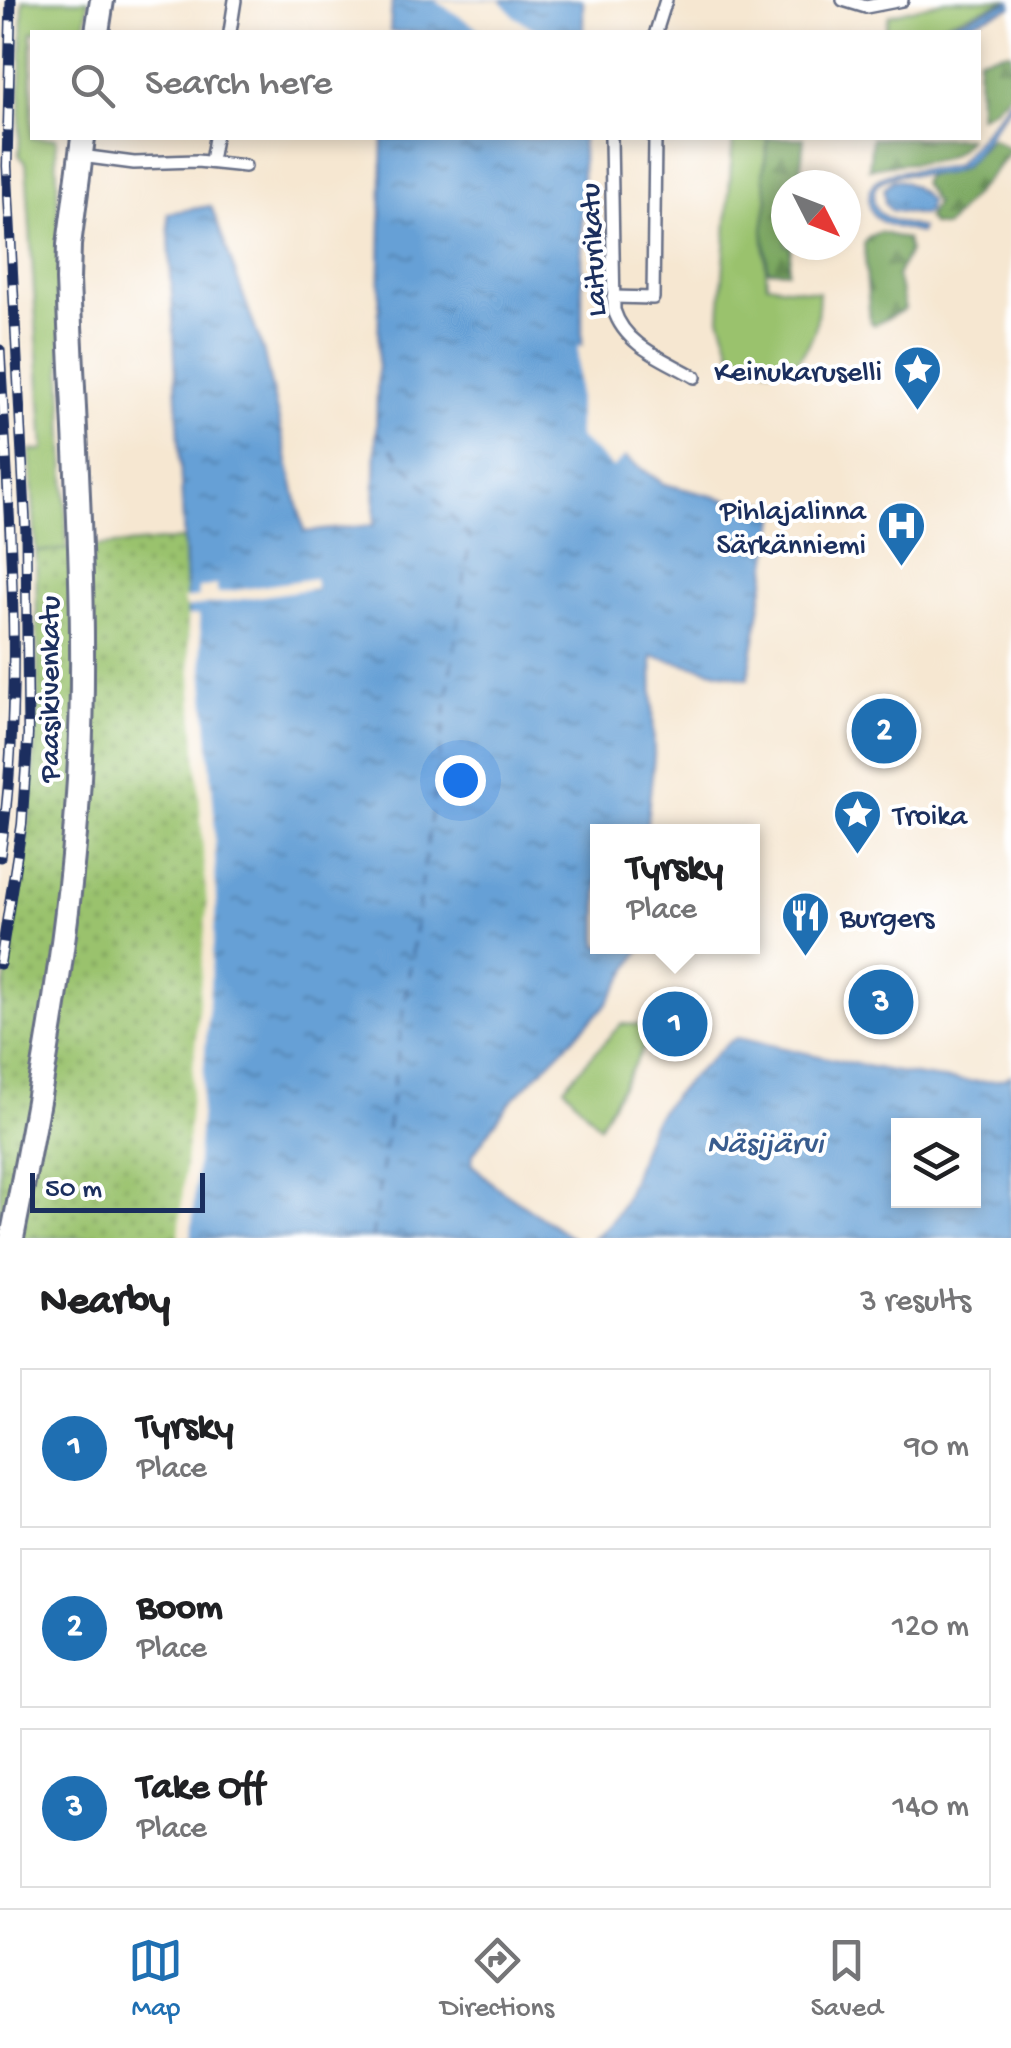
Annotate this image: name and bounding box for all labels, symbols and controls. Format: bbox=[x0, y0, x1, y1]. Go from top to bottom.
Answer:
search box bbox=[30, 30, 981, 140]
icon: search bbox=[65, 58, 120, 113]
text: Search here bbox=[145, 63, 332, 107]
north arrow bbox=[771, 170, 861, 260]
street label: Laiturikatu bbox=[575, 182, 616, 318]
place icon: Keinukaruselli bbox=[891, 344, 943, 412]
place label: Keinukaruselli bbox=[714, 357, 882, 392]
place label: Pihlajalinna Särkänniemi bbox=[716, 496, 867, 565]
hospital icon: Pihlajalinna Särkänniemi bbox=[875, 500, 927, 568]
street label: Paasikivenkatu bbox=[35, 596, 70, 783]
pin: 2 bbox=[852, 694, 916, 768]
your location bbox=[435, 755, 486, 806]
place icon: Troika bbox=[832, 788, 884, 856]
place label: Troika bbox=[891, 801, 969, 836]
popup bbox=[590, 824, 760, 954]
text: Tyrsky bbox=[627, 848, 723, 892]
restaurant icon: Burgers bbox=[779, 890, 831, 958]
text: Place bbox=[627, 892, 697, 930]
place label: Burgers bbox=[839, 903, 935, 938]
pin: 3 bbox=[848, 964, 914, 1040]
pin: 1 bbox=[642, 986, 708, 1062]
map controls bbox=[891, 1118, 981, 1208]
button: layers bbox=[891, 1118, 981, 1208]
water label: Näsijärvi bbox=[707, 1127, 826, 1165]
scale bar bbox=[30, 1168, 205, 1212]
text: 50 m bbox=[45, 1174, 102, 1207]
text: Nearby bbox=[40, 1279, 170, 1328]
text: 3 results bbox=[860, 1284, 971, 1322]
text: Tyrsky bbox=[137, 1407, 233, 1451]
text: 1 bbox=[68, 1429, 81, 1467]
text: 90 m bbox=[905, 1429, 969, 1467]
text: Place bbox=[137, 1451, 207, 1489]
text: Boom bbox=[137, 1587, 223, 1631]
text: 2 bbox=[67, 1609, 82, 1647]
text: 120 m bbox=[892, 1609, 969, 1647]
text: Place bbox=[137, 1631, 207, 1669]
text: Take Off bbox=[137, 1767, 264, 1811]
text: 3 bbox=[66, 1789, 83, 1827]
text: 140 m bbox=[892, 1789, 969, 1827]
text: Place bbox=[137, 1811, 207, 1849]
tab: Map bbox=[128, 1933, 183, 2026]
tab: Directions bbox=[440, 1933, 554, 2026]
tab: Saved bbox=[811, 1933, 883, 2026]

